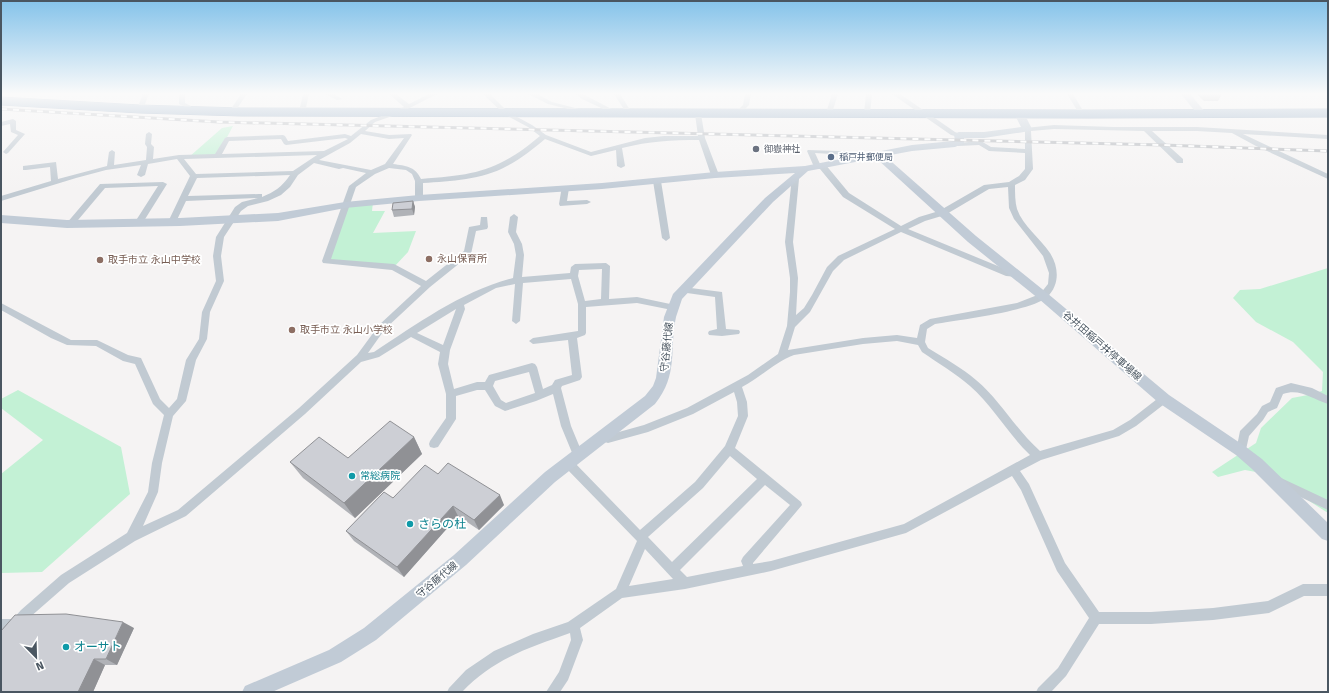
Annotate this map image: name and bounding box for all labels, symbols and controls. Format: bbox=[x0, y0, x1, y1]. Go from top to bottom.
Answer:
marker: 御嶽神社 bbox=[751, 144, 761, 154]
place label: 御嶽神社 bbox=[764, 144, 800, 154]
marker: 稲戸井郵便局 bbox=[826, 152, 836, 162]
place label: 稲戸井郵便局 bbox=[839, 152, 893, 162]
place label: 永山保育所 bbox=[437, 253, 487, 265]
place label: 取手市立 永山中学校 bbox=[108, 254, 201, 266]
marker: 永山保育所 bbox=[424, 254, 434, 264]
marker: 取手市立 永山中学校 bbox=[95, 255, 105, 265]
street label: 谷井田稲戸井停車場線 bbox=[1060, 309, 1144, 383]
street label: 守谷藤代線 bbox=[658, 322, 676, 372]
place label: 取手市立 永山小学校 bbox=[300, 324, 393, 336]
marker: 取手市立 永山小学校 bbox=[287, 325, 297, 335]
place label: 常総病院 bbox=[360, 470, 400, 482]
marker: 常総病院 bbox=[347, 471, 357, 481]
place label: さらの杜 bbox=[418, 517, 466, 531]
marker: さらの杜 bbox=[405, 519, 415, 529]
street label: 守谷藤代線 bbox=[414, 559, 460, 601]
north arrow bbox=[16, 637, 56, 677]
place label: オーサト bbox=[74, 640, 122, 654]
marker: オーサト bbox=[61, 642, 71, 652]
text: N bbox=[34, 658, 46, 673]

